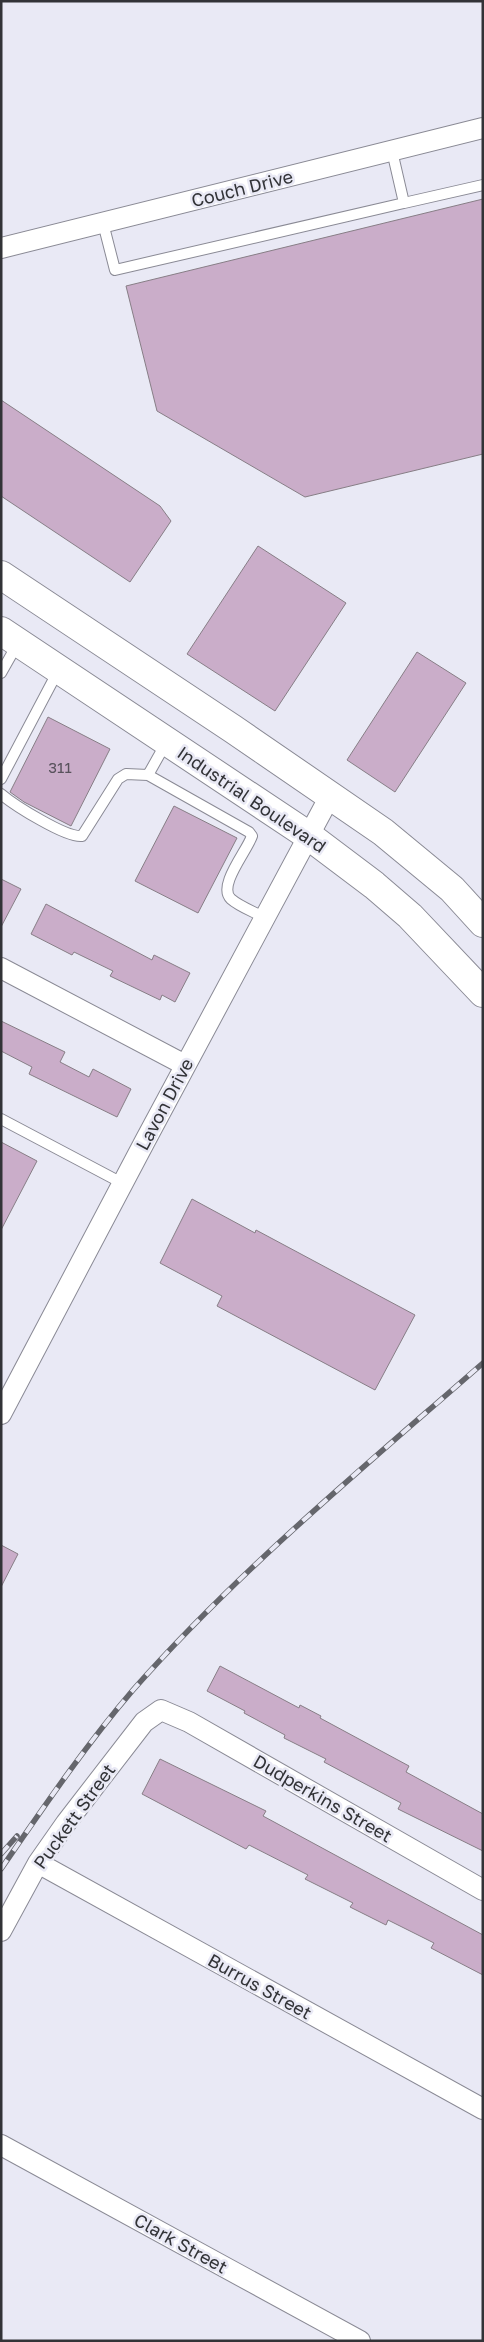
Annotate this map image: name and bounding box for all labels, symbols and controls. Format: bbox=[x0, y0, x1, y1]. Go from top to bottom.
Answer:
street label: Couch Drive bbox=[189, 165, 295, 211]
street label: Industrial Boulevard bbox=[173, 741, 331, 857]
house number: 311 bbox=[48, 758, 72, 776]
street label: Lavon Drive bbox=[131, 1054, 197, 1154]
street label: Dudperkins Street bbox=[250, 1749, 396, 1847]
street label: Puckett Street bbox=[28, 1759, 120, 1873]
street label: Burrus Street bbox=[204, 1948, 316, 2024]
street label: Clark Street bbox=[131, 2208, 231, 2278]

